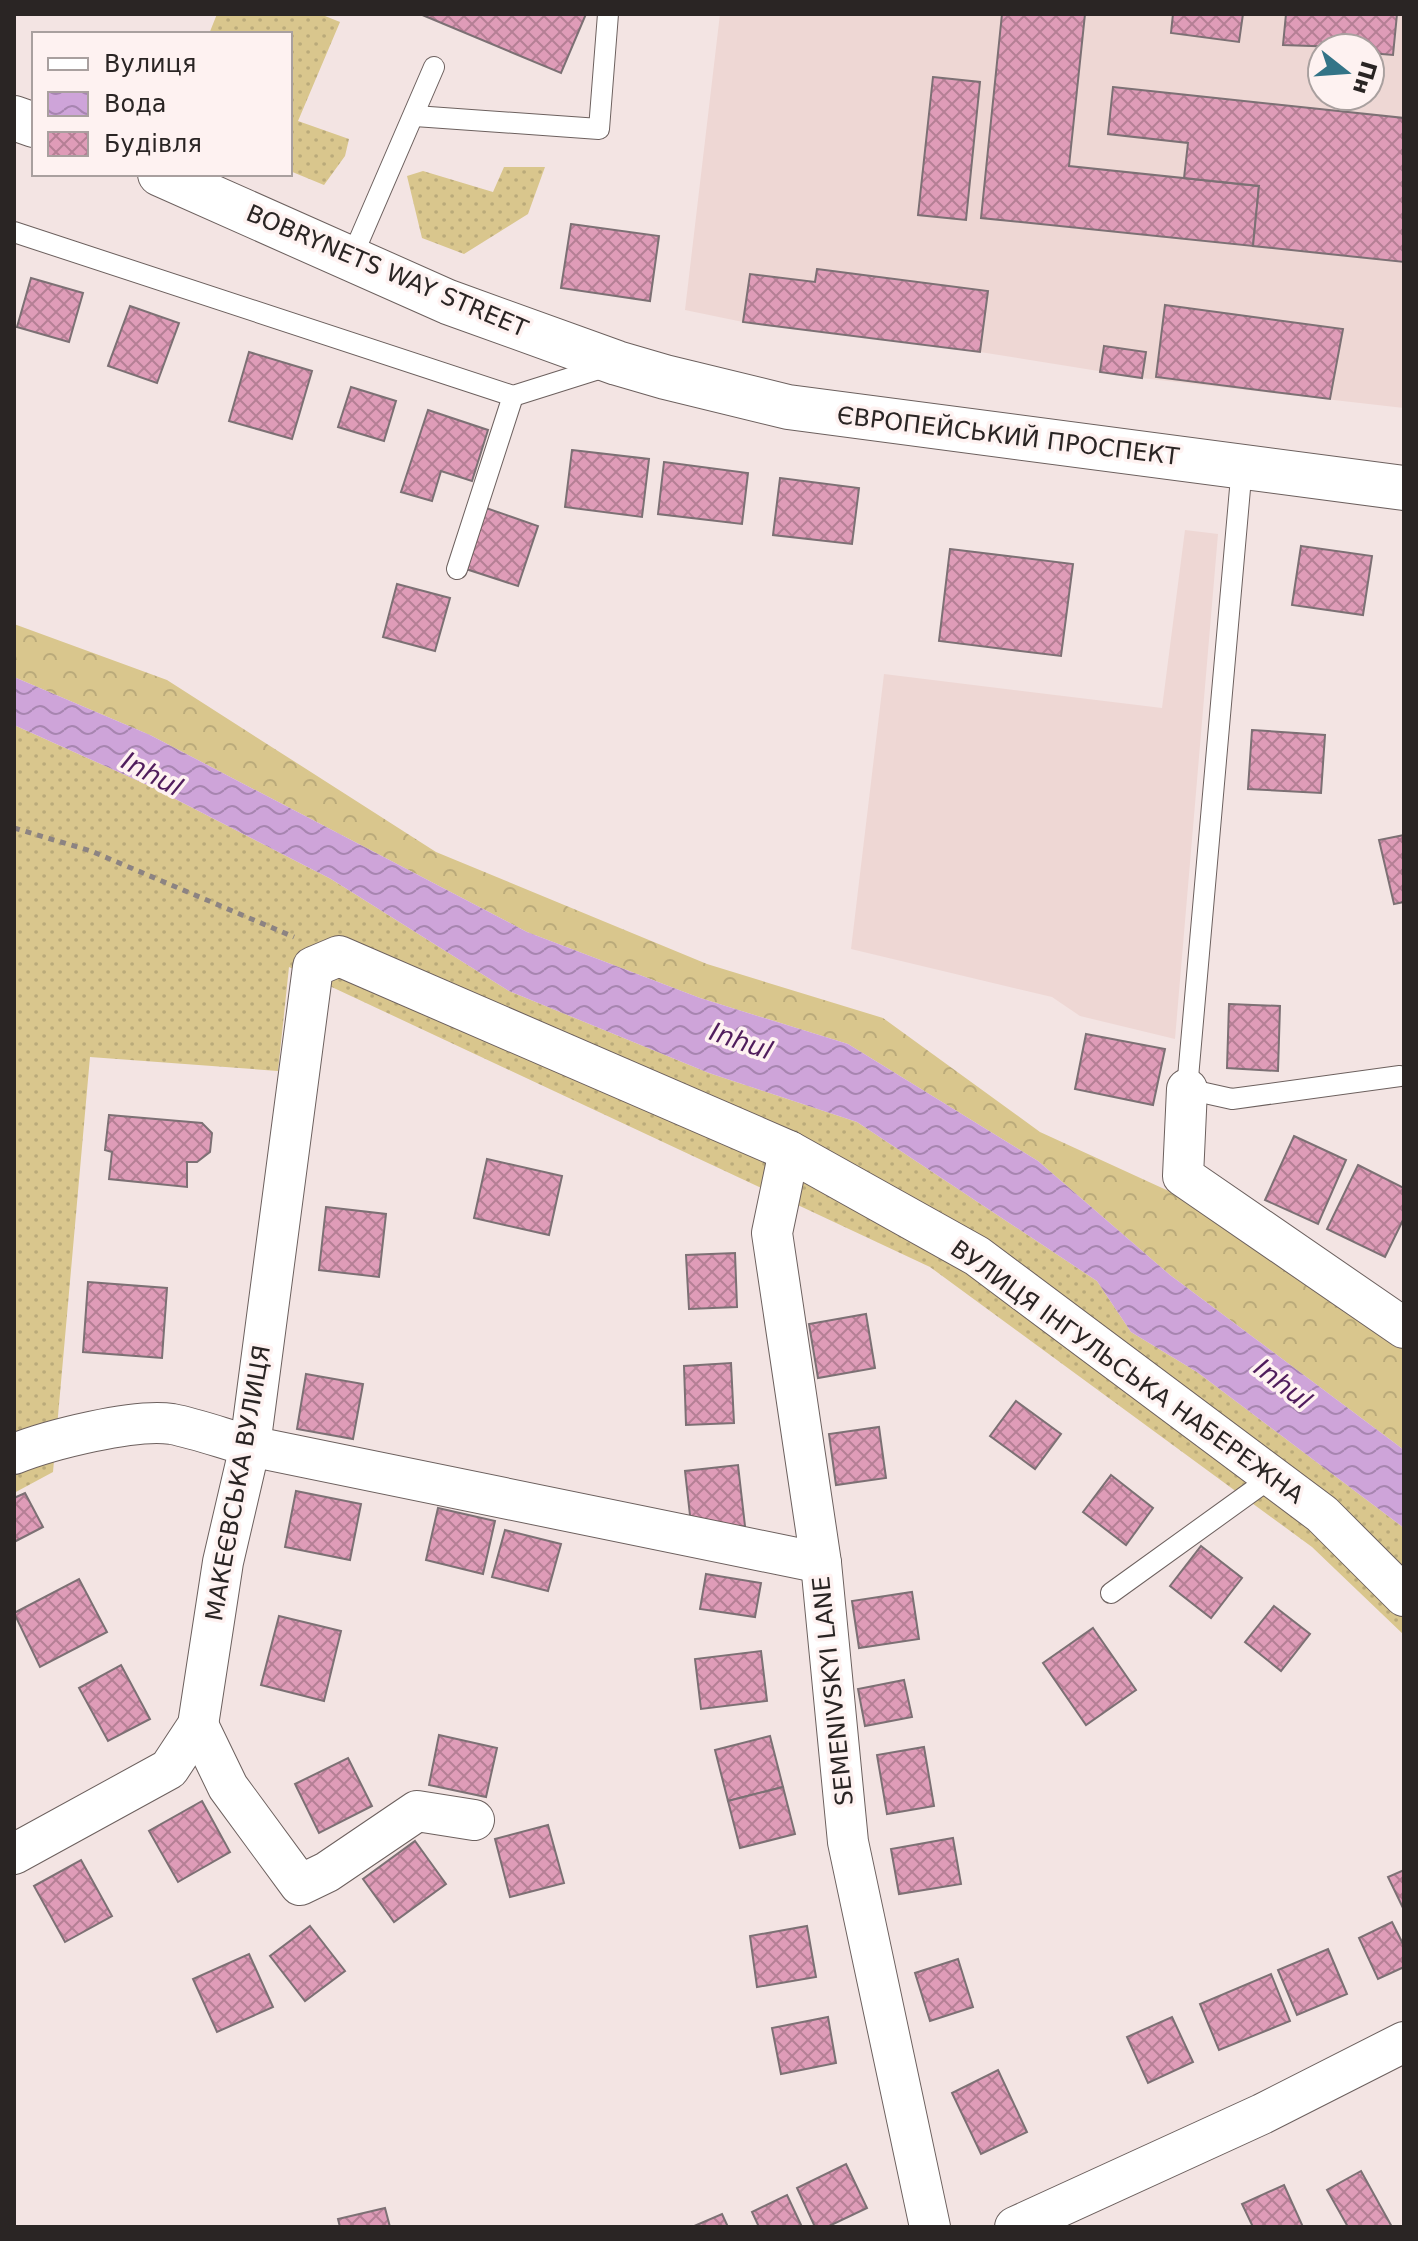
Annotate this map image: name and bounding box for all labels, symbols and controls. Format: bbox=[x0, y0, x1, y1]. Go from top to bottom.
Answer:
legend bbox=[32, 32, 292, 176]
north arrow bbox=[1306, 32, 1386, 112]
text: Вулиця bbox=[104, 50, 196, 78]
text: Пн bbox=[1348, 58, 1382, 97]
text: Вода bbox=[104, 90, 166, 118]
text: Будівля bbox=[104, 130, 202, 158]
street label: BOBRYNETS WAY STREET bbox=[242, 199, 532, 343]
street label: ЄВРОПЕЙСЬКИЙ ПРОСПЕКТ bbox=[835, 400, 1181, 471]
water label: Inhul bbox=[117, 746, 188, 803]
water label: Inhul bbox=[706, 1016, 777, 1066]
street label: ВУЛИЦЯ ІНГУЛЬСЬКА НАБЕРЕЖНА bbox=[945, 1235, 1309, 1510]
street label: МАКЕЄВСЬКА ВУЛИЦЯ bbox=[200, 1343, 276, 1623]
water label: Inhul bbox=[1248, 1352, 1318, 1416]
street label: SEMENIVSKYI LANE bbox=[807, 1575, 859, 1807]

